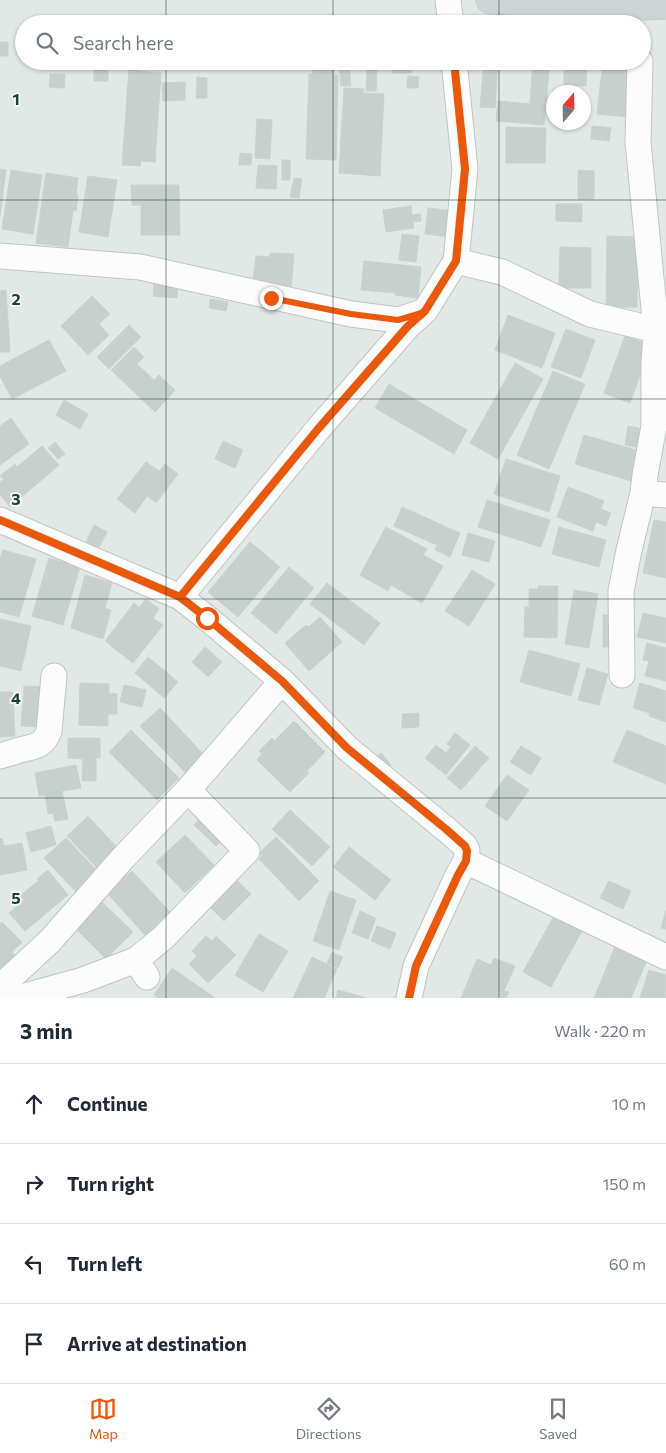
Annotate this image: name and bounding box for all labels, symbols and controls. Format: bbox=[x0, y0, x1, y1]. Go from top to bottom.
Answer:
search box bbox=[15, 15, 651, 70]
icon: search bbox=[33, 29, 61, 57]
text: Search here bbox=[73, 31, 173, 54]
north arrow bbox=[546, 85, 591, 130]
text: 1 bbox=[12, 89, 20, 108]
route end bbox=[260, 287, 283, 310]
text: 2 bbox=[11, 289, 21, 308]
text: 3 bbox=[11, 489, 21, 508]
route start bbox=[196, 607, 219, 630]
text: 4 bbox=[11, 688, 21, 707]
text: 5 bbox=[11, 888, 21, 907]
text: 3 min bbox=[20, 1018, 73, 1043]
text: Walk · 220 m bbox=[554, 1021, 646, 1040]
icon: ahead bbox=[20, 1090, 48, 1118]
text: Continue bbox=[67, 1092, 147, 1115]
text: 10 m bbox=[612, 1094, 646, 1113]
icon: right bbox=[20, 1170, 48, 1198]
text: Turn right bbox=[67, 1172, 154, 1195]
text: 150 m bbox=[603, 1174, 646, 1193]
icon: left bbox=[20, 1250, 48, 1278]
text: Turn left bbox=[67, 1252, 142, 1275]
text: 60 m bbox=[609, 1254, 646, 1273]
icon: arrive bbox=[20, 1330, 48, 1358]
text: Arrive at destination bbox=[67, 1332, 247, 1355]
tab: Map bbox=[89, 1395, 118, 1442]
tab: Directions bbox=[296, 1395, 361, 1442]
tab: Saved bbox=[539, 1395, 577, 1442]

